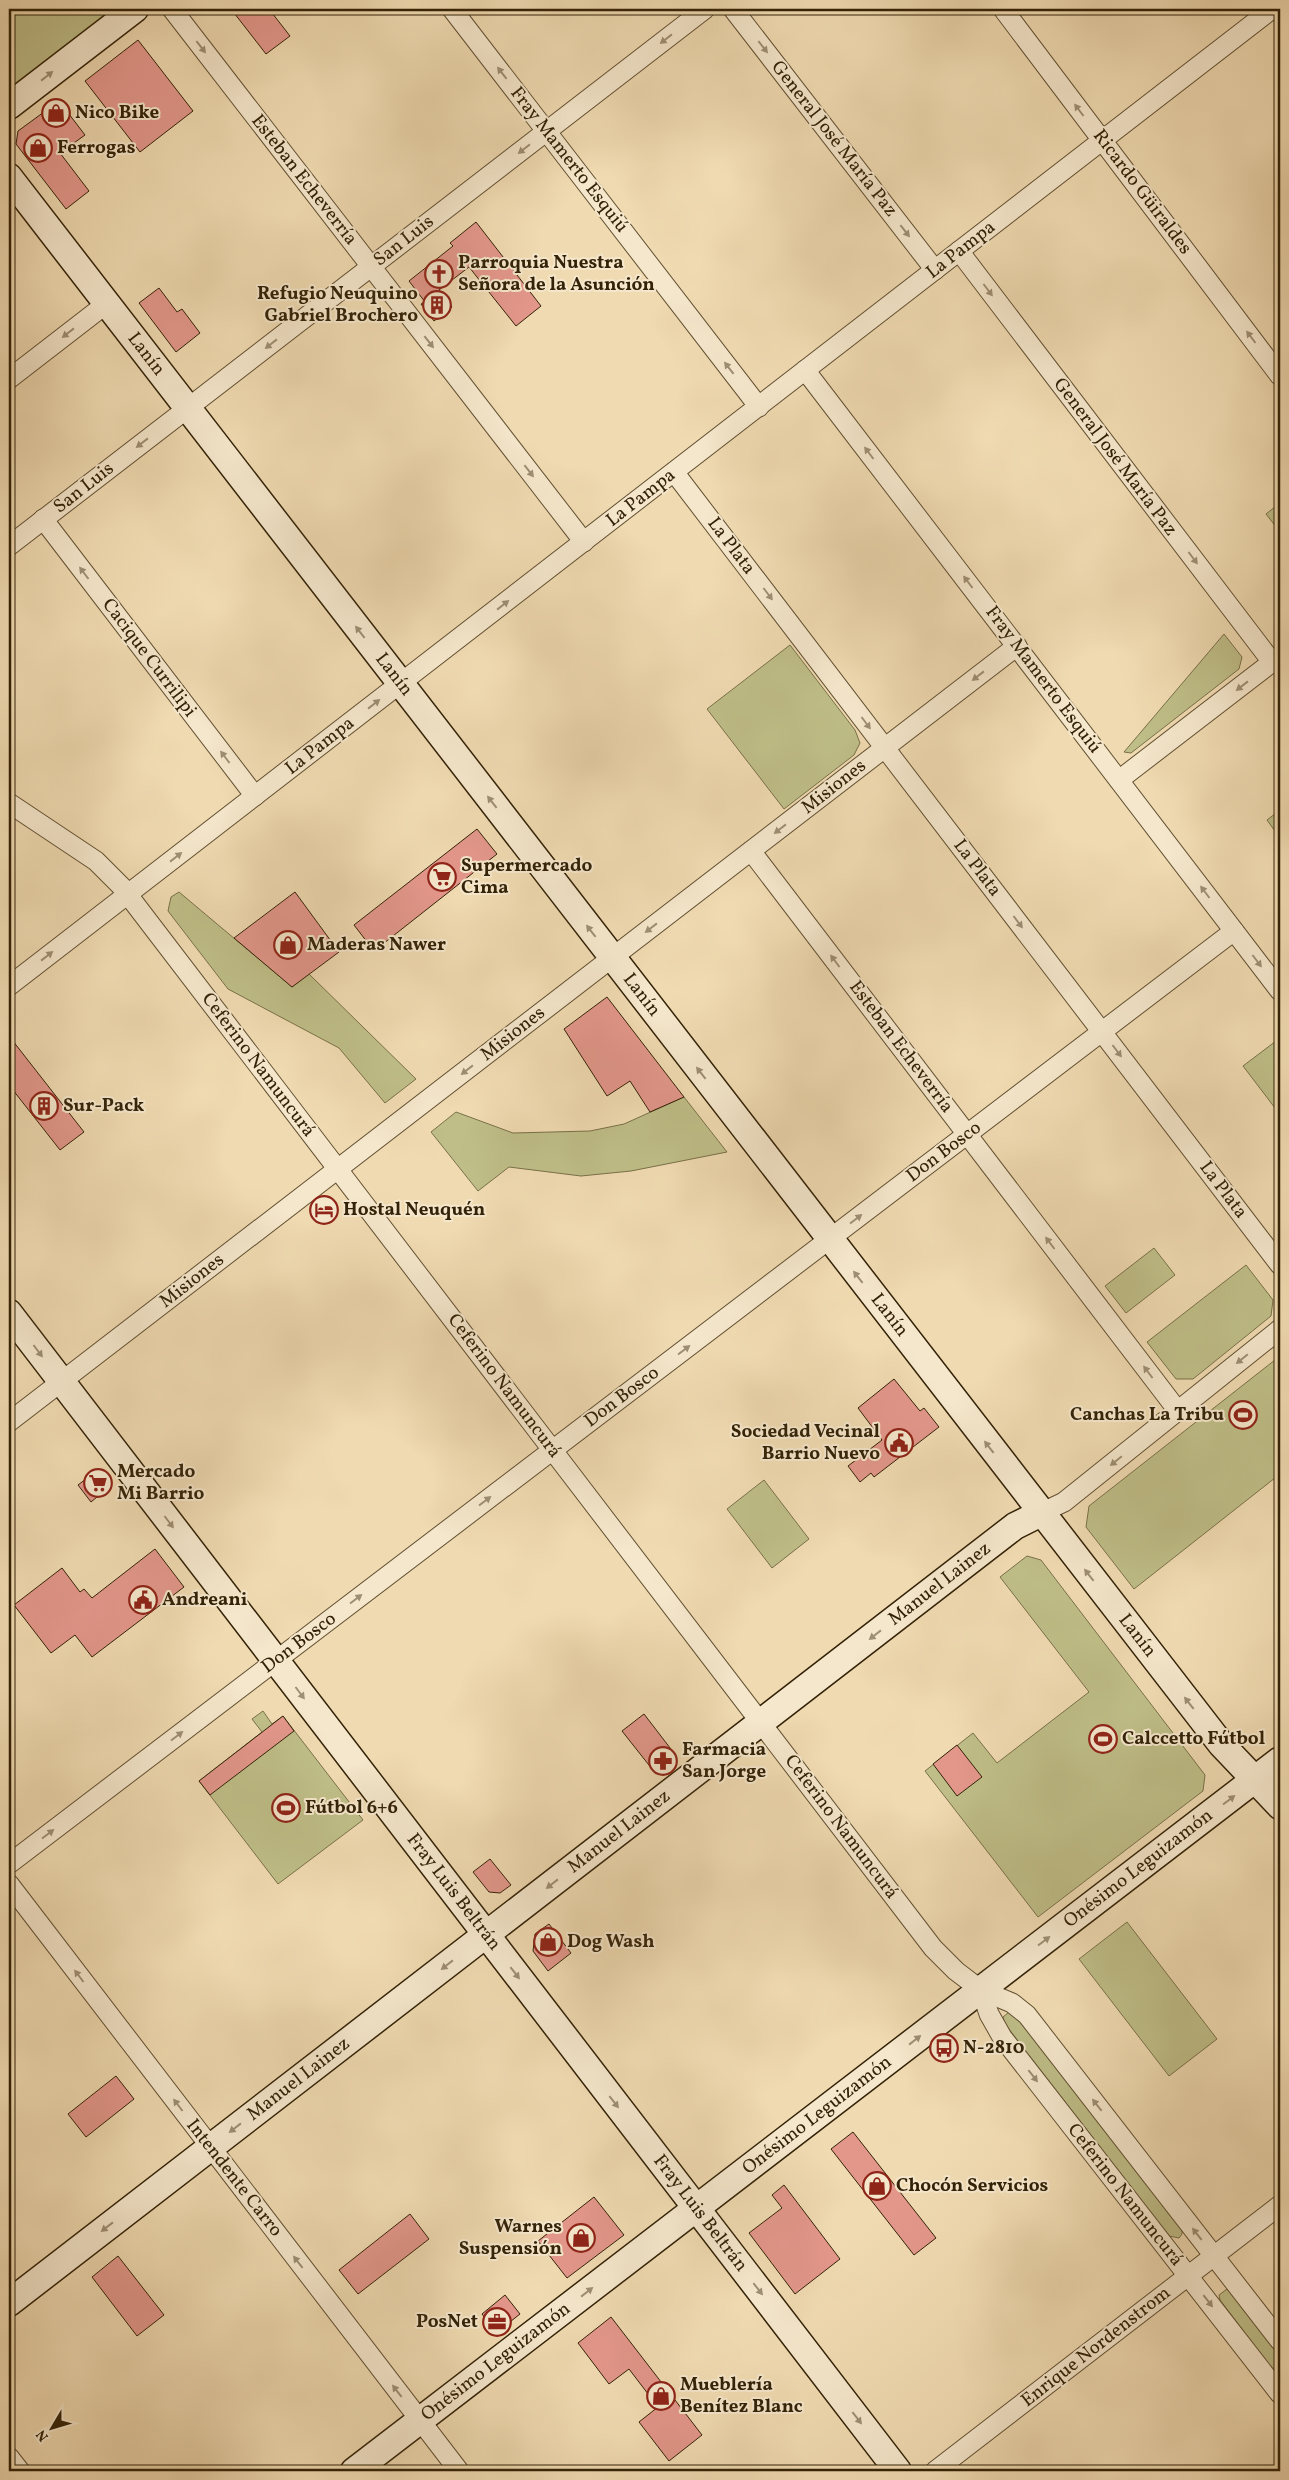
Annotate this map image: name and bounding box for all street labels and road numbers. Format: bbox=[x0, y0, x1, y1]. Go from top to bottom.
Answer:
street label: General José María Paz bbox=[765, 56, 903, 222]
street label: Fray Mamerto Esquiú bbox=[504, 82, 634, 238]
street label: Esteban Echeverría bbox=[245, 109, 363, 251]
street label: Ricardo Güiraldes bbox=[1086, 124, 1198, 260]
street label: San Luis bbox=[368, 209, 440, 273]
street label: La Pampa bbox=[921, 215, 1001, 285]
street label: Lanín bbox=[121, 327, 171, 381]
street label: General José María Paz bbox=[1047, 373, 1183, 541]
street label: San Luis bbox=[48, 456, 120, 520]
street label: La Pampa bbox=[601, 463, 681, 533]
street label: La Plata bbox=[701, 512, 761, 580]
street label: Cacique Currilipi bbox=[96, 593, 203, 723]
street label: Fray Mamerto Esquiú bbox=[979, 601, 1107, 759]
street label: Lanín bbox=[369, 647, 419, 702]
street label: La Pampa bbox=[280, 711, 360, 781]
street label: Misiones bbox=[796, 753, 872, 821]
street label: La Plata bbox=[947, 834, 1007, 902]
street label: Lanín bbox=[616, 968, 667, 1022]
street label: Esteban Echeverría bbox=[843, 975, 959, 1119]
street label: Ceferino Namuncurá bbox=[195, 987, 321, 1143]
street label: Misiones bbox=[475, 1000, 551, 1068]
street label: Don Bosco bbox=[901, 1115, 987, 1189]
street label: La Plata bbox=[1193, 1156, 1253, 1224]
street label: Misiones bbox=[154, 1247, 230, 1315]
street label: Lanín bbox=[864, 1288, 915, 1342]
street label: Ceferino Namuncurá bbox=[441, 1308, 567, 1464]
street label: Don Bosco bbox=[579, 1360, 665, 1434]
street label: Manuel Lainez bbox=[883, 1536, 997, 1632]
street label: Don Bosco bbox=[256, 1606, 342, 1680]
street label: Lanín bbox=[1112, 1608, 1162, 1663]
street label: Ceferino Namuncurá bbox=[778, 1749, 904, 1905]
street label: Manuel Lainez bbox=[562, 1784, 676, 1880]
street label: Onésimo Leguizamón bbox=[1058, 1803, 1219, 1934]
street label: Fray Luis Beltrán bbox=[400, 1828, 507, 1956]
street label: Manuel Lainez bbox=[242, 2031, 355, 2127]
street label: Onésimo Leguizamón bbox=[737, 2050, 897, 2181]
street label: Intendente Carro bbox=[180, 2114, 288, 2242]
street label: Ceferino Namuncurá bbox=[1061, 2118, 1189, 2272]
street label: Fray Luis Beltrán bbox=[647, 2149, 754, 2277]
street label: Enrique Nordenstrom bbox=[1016, 2280, 1176, 2414]
street label: Onésimo Leguizamón bbox=[416, 2296, 576, 2428]

